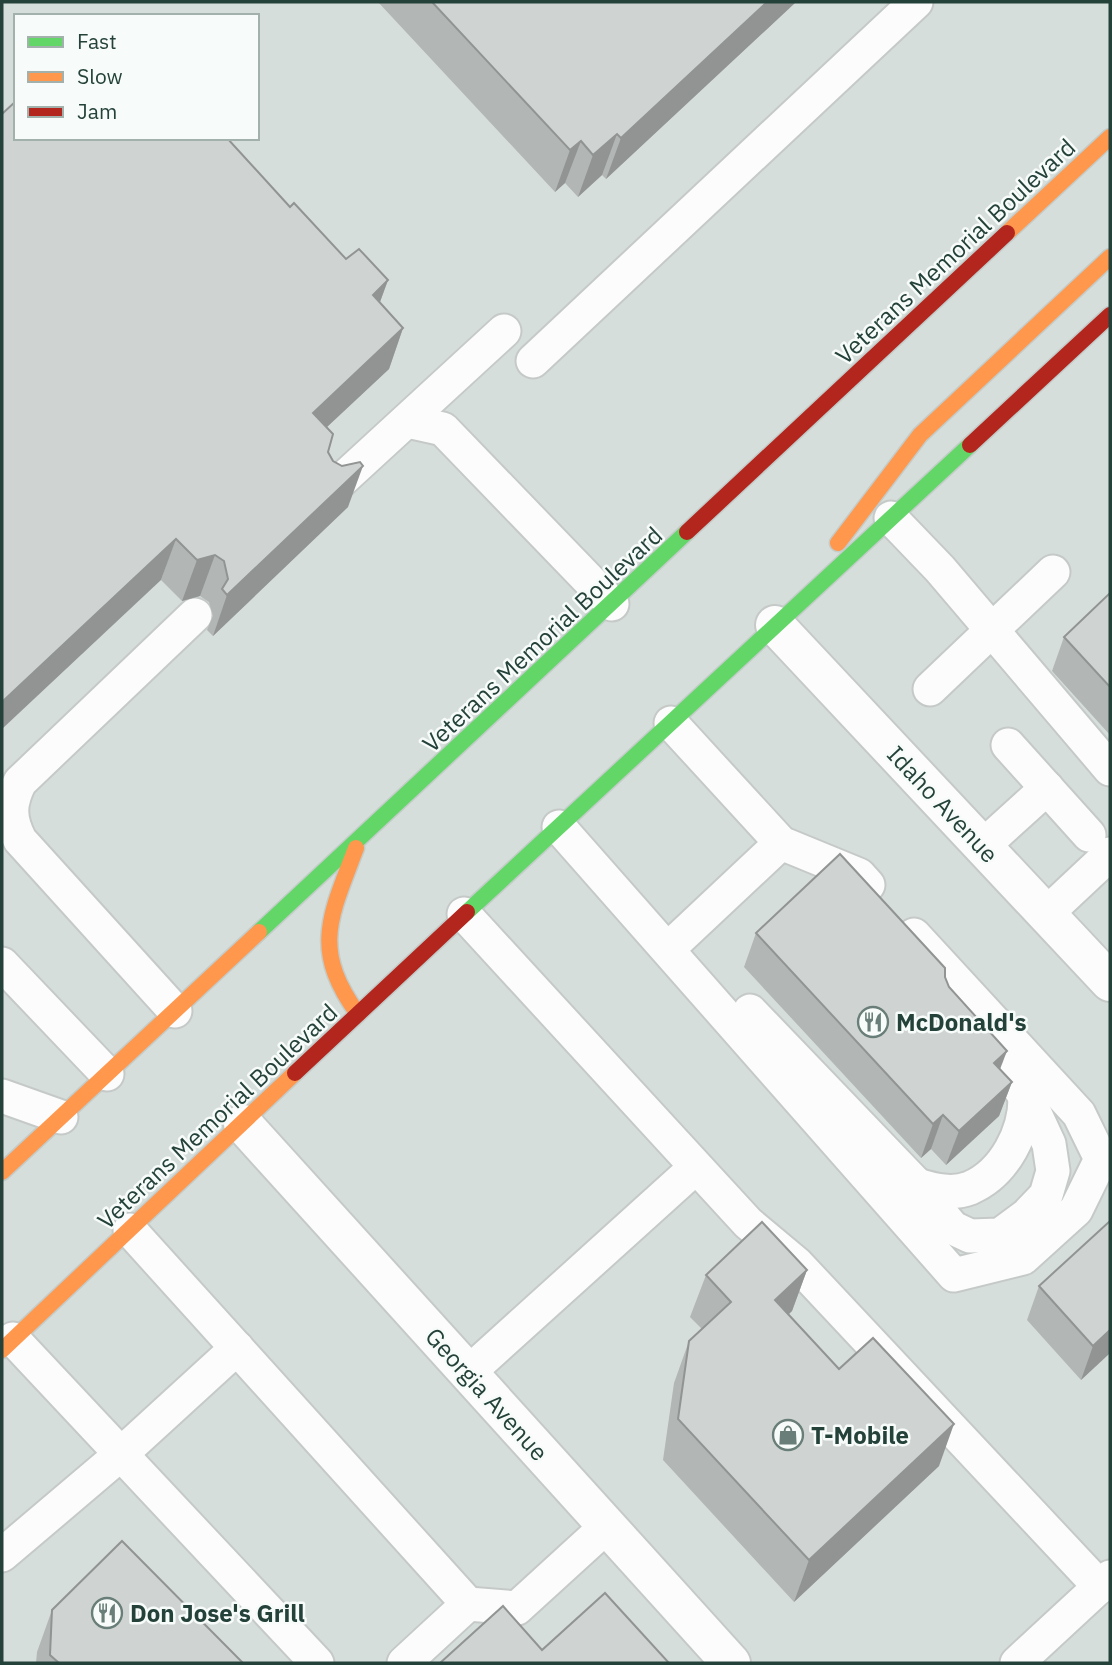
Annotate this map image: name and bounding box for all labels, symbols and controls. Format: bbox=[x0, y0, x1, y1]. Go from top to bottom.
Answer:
legend bbox=[14, 14, 259, 140]
text: Fast bbox=[77, 27, 117, 55]
text: Slow bbox=[77, 62, 123, 90]
text: Jam bbox=[77, 97, 117, 125]
street label: Veterans Memorial Boulevard bbox=[828, 131, 1082, 371]
street label: Veterans Memorial Boulevard bbox=[415, 519, 669, 759]
street label: Idaho Avenue bbox=[880, 739, 1006, 869]
street label: Veterans Memorial Boulevard bbox=[90, 996, 344, 1236]
restaurant icon: McDonald's bbox=[856, 1005, 890, 1039]
place label: McDonald's bbox=[896, 1006, 1027, 1038]
street label: Georgia Avenue bbox=[419, 1321, 555, 1467]
shop icon: T-Mobile bbox=[771, 1418, 805, 1452]
place label: T-Mobile bbox=[811, 1419, 909, 1451]
restaurant icon: Don Jose's Grill bbox=[90, 1596, 124, 1630]
place label: Don Jose's Grill bbox=[130, 1597, 305, 1629]

